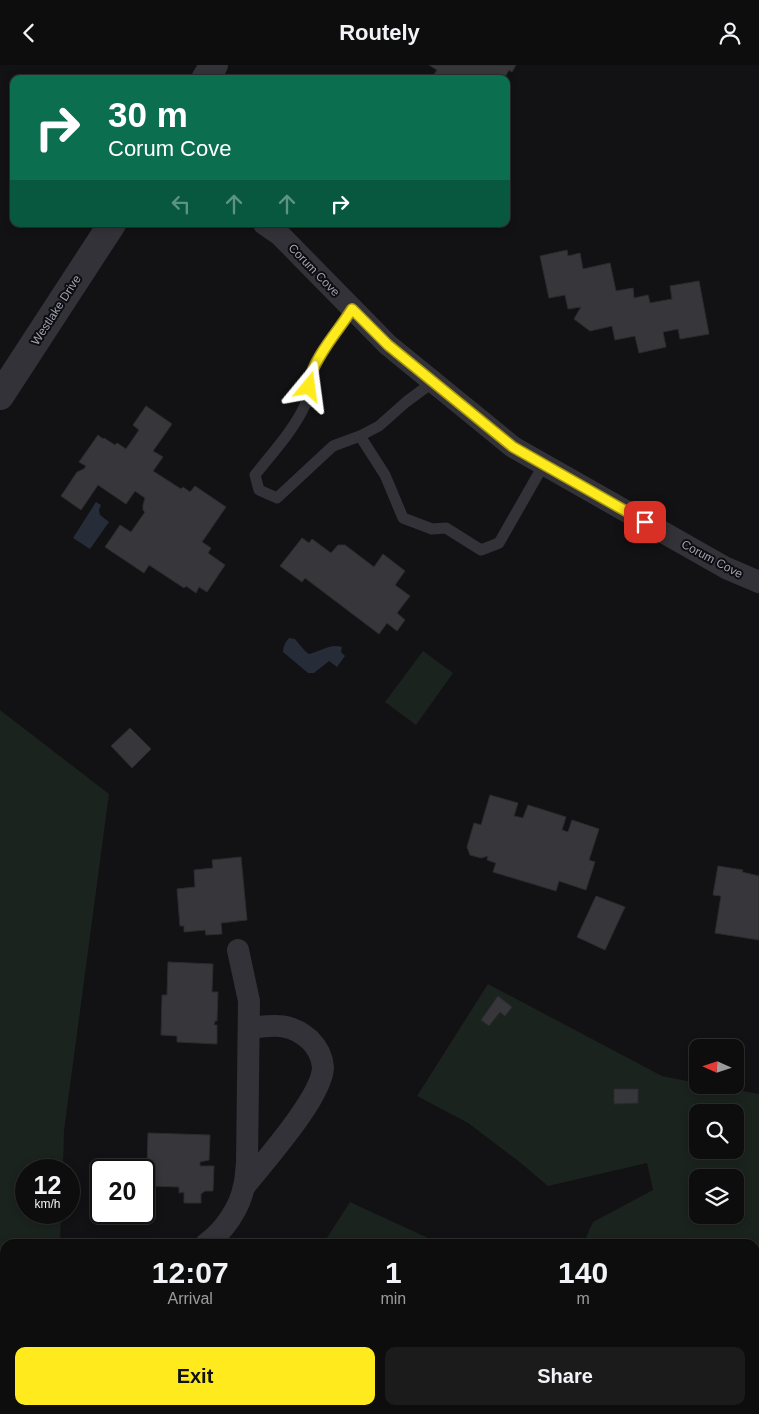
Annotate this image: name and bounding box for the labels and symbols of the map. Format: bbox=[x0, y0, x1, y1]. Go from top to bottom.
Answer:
street label: Corum Cove bbox=[286, 241, 343, 299]
street label: Westlake Drive bbox=[28, 272, 84, 348]
position arrow bbox=[282, 360, 334, 412]
pin bbox=[624, 501, 666, 543]
street label: Corum Cove bbox=[679, 537, 745, 581]
north arrow bbox=[689, 1039, 744, 1094]
speed limit sign: 20 bbox=[90, 1159, 155, 1224]

